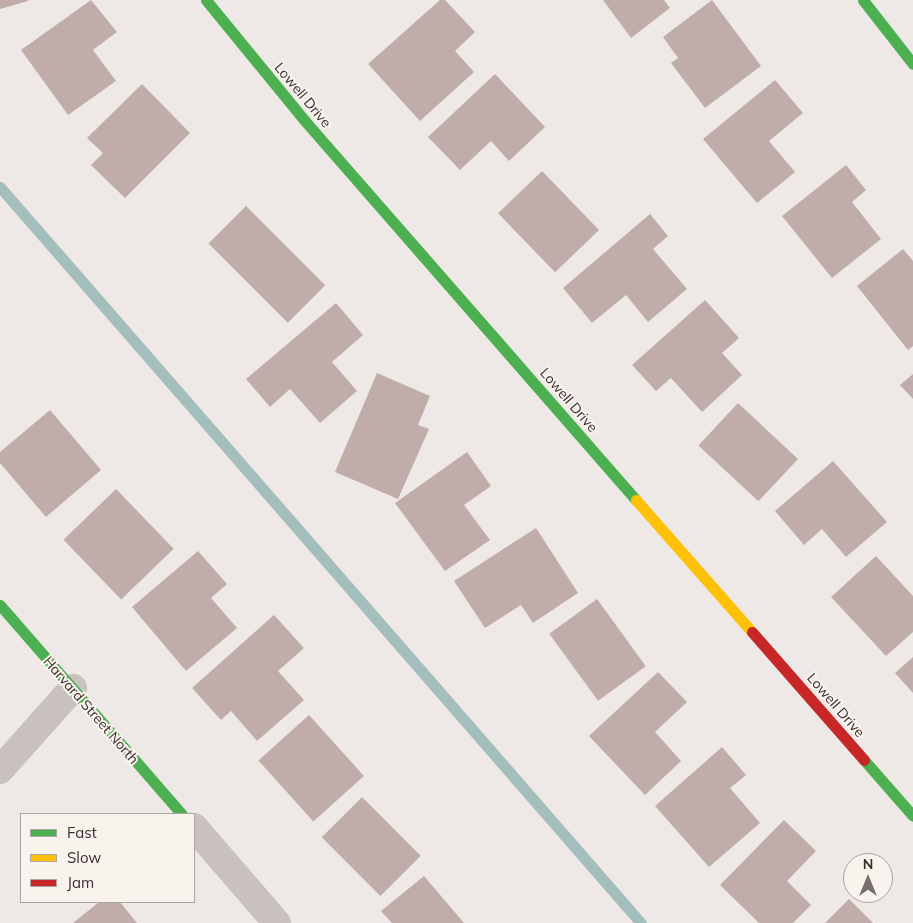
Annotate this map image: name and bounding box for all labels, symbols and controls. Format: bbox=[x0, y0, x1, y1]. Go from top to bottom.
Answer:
street label: Lowell Drive bbox=[271, 59, 335, 131]
street label: Lowell Drive bbox=[537, 365, 601, 435]
street label: Harvard Street North bbox=[40, 653, 142, 767]
street label: Lowell Drive bbox=[804, 670, 868, 740]
legend bbox=[20, 813, 195, 903]
text: Fast bbox=[67, 823, 97, 842]
text: Slow bbox=[67, 848, 101, 867]
north arrow bbox=[843, 853, 893, 903]
text: N bbox=[863, 855, 873, 873]
text: Jam bbox=[67, 873, 94, 892]

